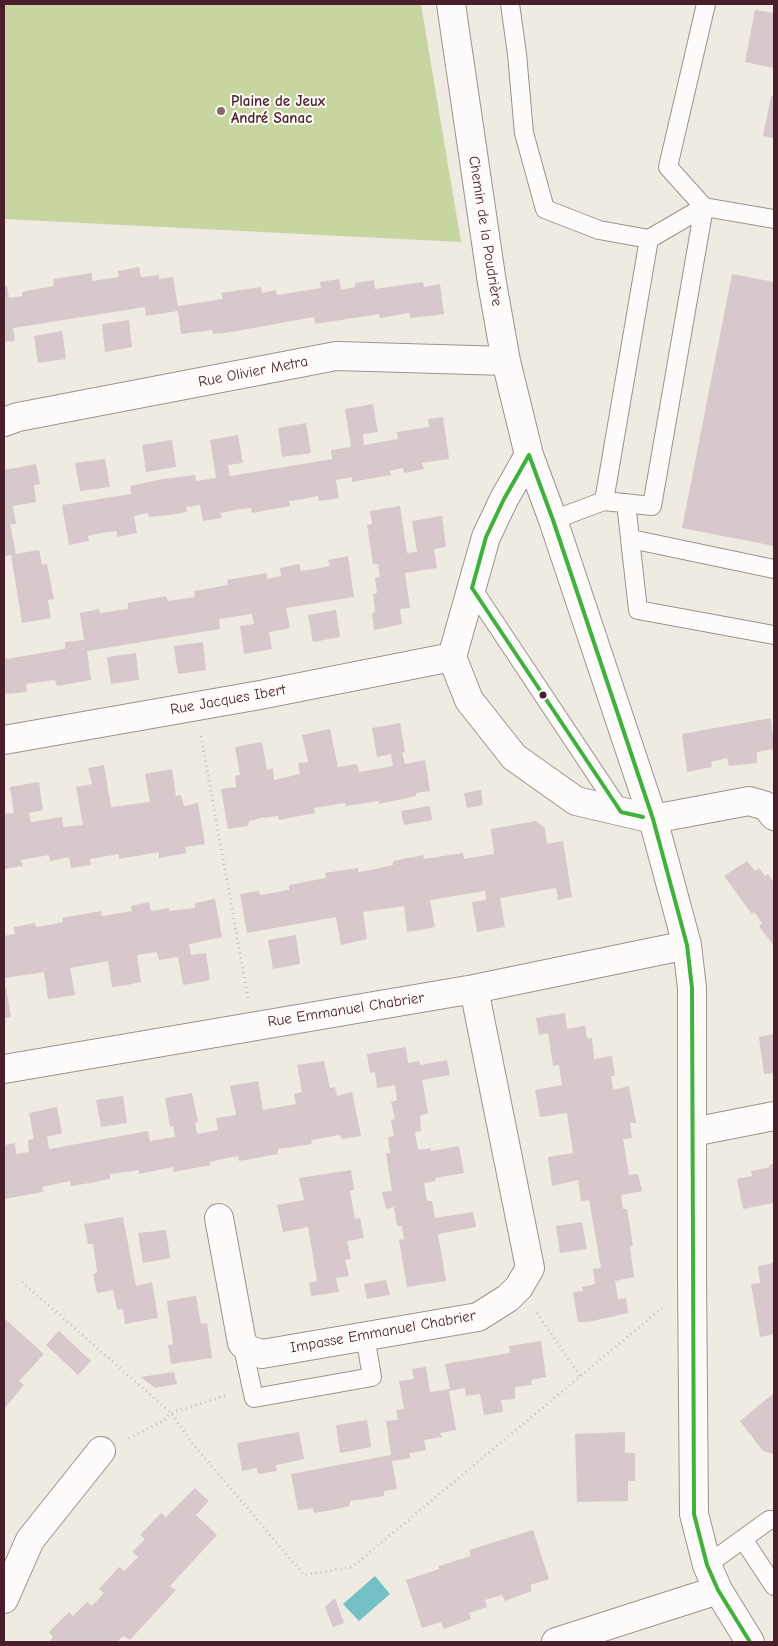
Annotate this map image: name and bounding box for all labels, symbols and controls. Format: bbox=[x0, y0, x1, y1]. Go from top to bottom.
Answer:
place label: Plaine de Jeux André Sanac bbox=[231, 93, 325, 128]
marker: Plaine de Jeux André Sanac bbox=[215, 105, 227, 117]
street label: Chemin de la Poudrière bbox=[464, 155, 506, 307]
street label: Rue Olivier Metra bbox=[197, 353, 309, 391]
street label: Rue Jacques Ibert bbox=[169, 681, 287, 719]
unlabelled marker bbox=[538, 690, 548, 700]
street label: Rue Emmanuel Chabrier bbox=[266, 989, 426, 1031]
street label: Impasse Emmanuel Chabrier bbox=[289, 1307, 477, 1357]

